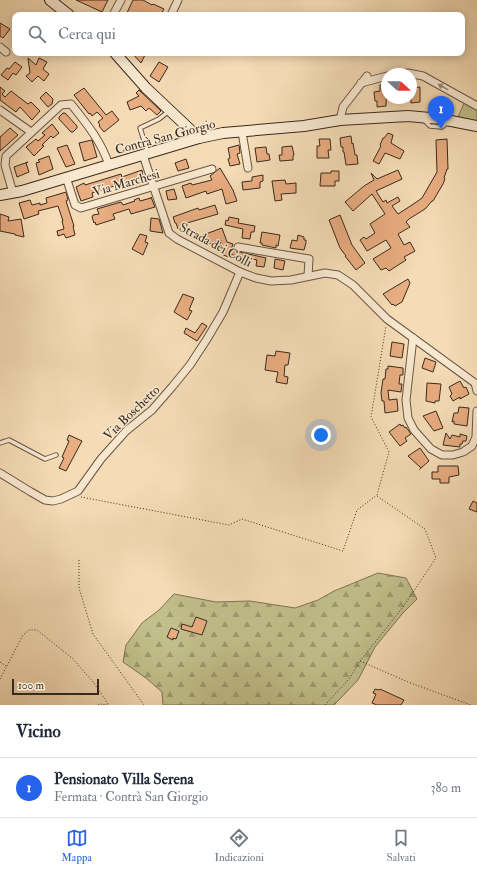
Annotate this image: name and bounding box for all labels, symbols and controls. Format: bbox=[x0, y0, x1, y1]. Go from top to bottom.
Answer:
search box bbox=[12, 12, 465, 56]
icon: search bbox=[26, 23, 48, 45]
text: Cerca qui bbox=[58, 25, 116, 44]
north arrow bbox=[381, 68, 417, 104]
one-way arrow bbox=[437, 84, 449, 90]
pin: 1 bbox=[428, 96, 454, 129]
street label: Contrà San Giorgio bbox=[113, 116, 217, 158]
street label: Via Marchesi bbox=[91, 166, 162, 200]
street label: Strada dei Colli bbox=[176, 219, 255, 271]
street label: Via Boschetto bbox=[100, 382, 163, 444]
your location bbox=[311, 425, 331, 445]
scale bar bbox=[12, 677, 99, 696]
text: 100 m bbox=[18, 679, 44, 692]
text: Vicino bbox=[16, 721, 61, 742]
text: Pensionato Villa Serena bbox=[54, 770, 194, 789]
text: 1 bbox=[27, 780, 31, 796]
text: 380 m bbox=[430, 780, 461, 796]
text: Fermata · Contrà San Giorgio bbox=[54, 789, 208, 805]
tab: Mappa bbox=[61, 827, 92, 864]
tab: Indicazioni bbox=[215, 827, 264, 864]
tab: Salvati bbox=[387, 827, 416, 864]

